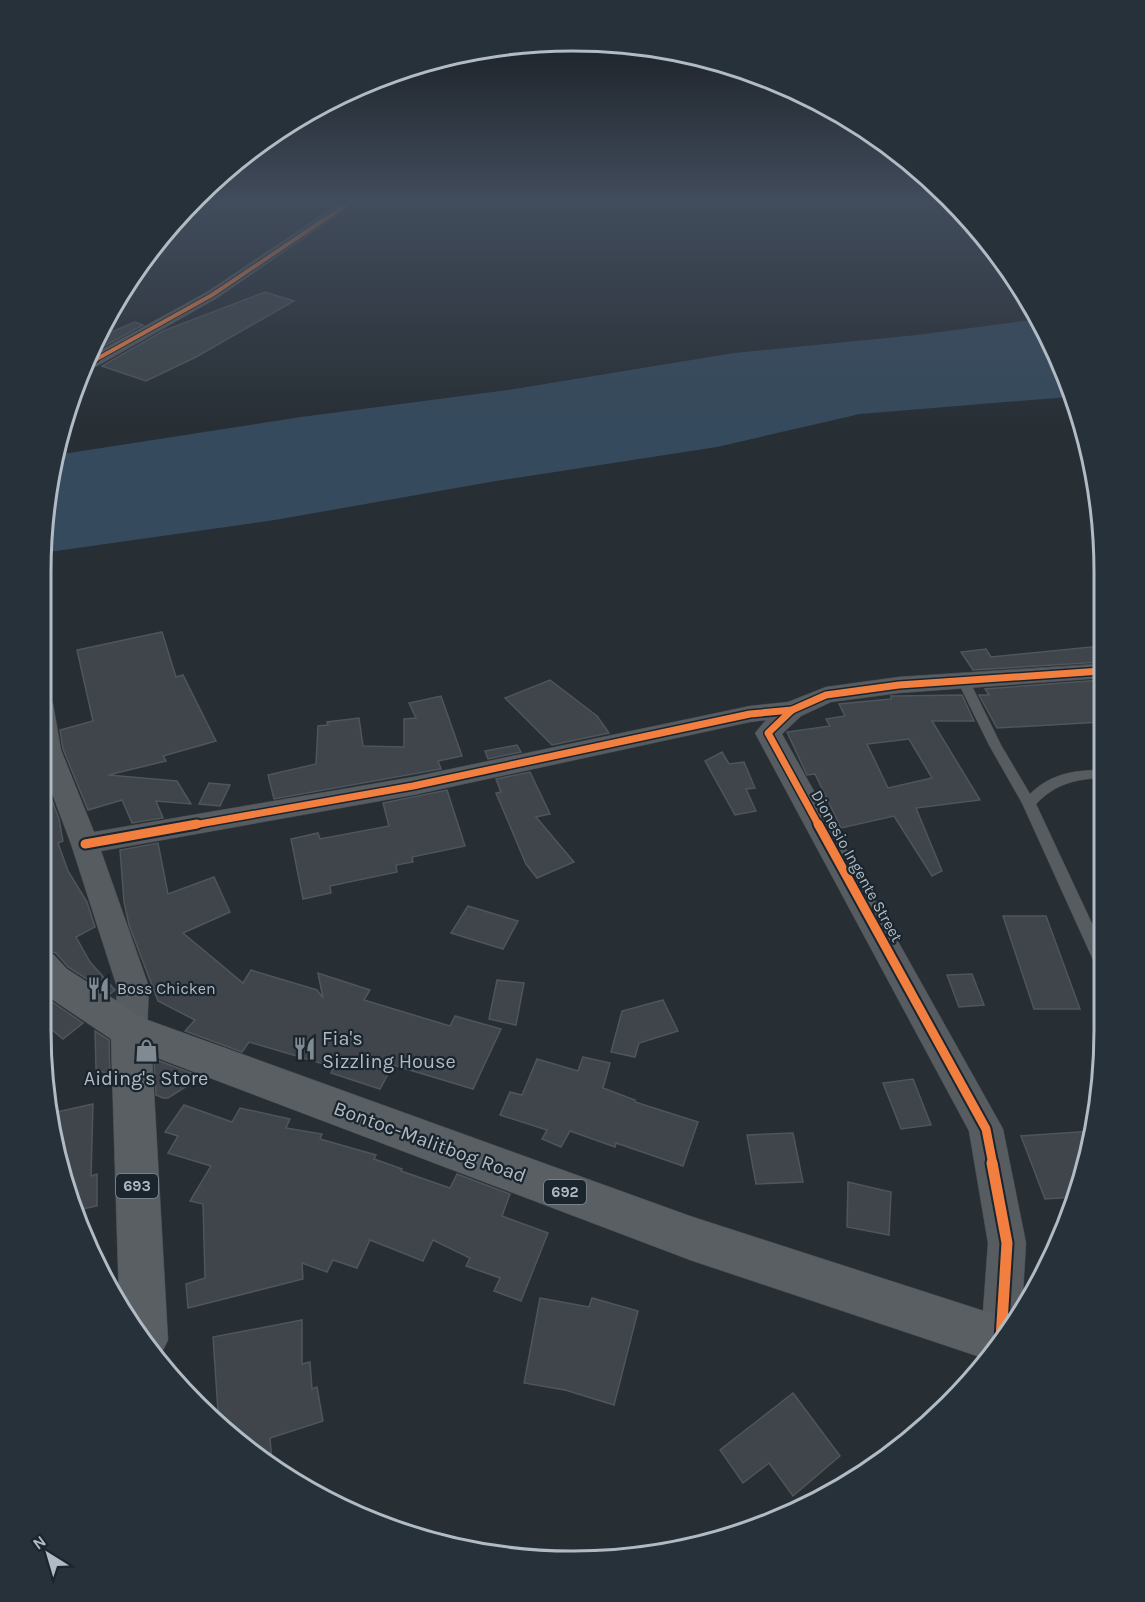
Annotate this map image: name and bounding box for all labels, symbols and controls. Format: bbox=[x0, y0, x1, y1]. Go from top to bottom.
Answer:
street label: Dionesio Ingente Street bbox=[807, 787, 907, 945]
restaurant icon: Boss Chicken bbox=[86, 975, 112, 1001]
place label: Boss Chicken bbox=[117, 979, 216, 998]
place label: Fia's Sizzling House bbox=[322, 1027, 456, 1073]
restaurant icon: Fia's Sizzling House bbox=[291, 1036, 317, 1062]
shop icon: Aiding's Store bbox=[133, 1037, 159, 1063]
place label: Aiding's Store bbox=[84, 1067, 208, 1090]
street label: Bontoc-Malitbog Road bbox=[331, 1096, 529, 1188]
road number: 693 bbox=[116, 1174, 158, 1198]
road number: 692 bbox=[544, 1180, 586, 1204]
north arrow bbox=[18, 1524, 78, 1584]
text: N bbox=[29, 1531, 50, 1553]

